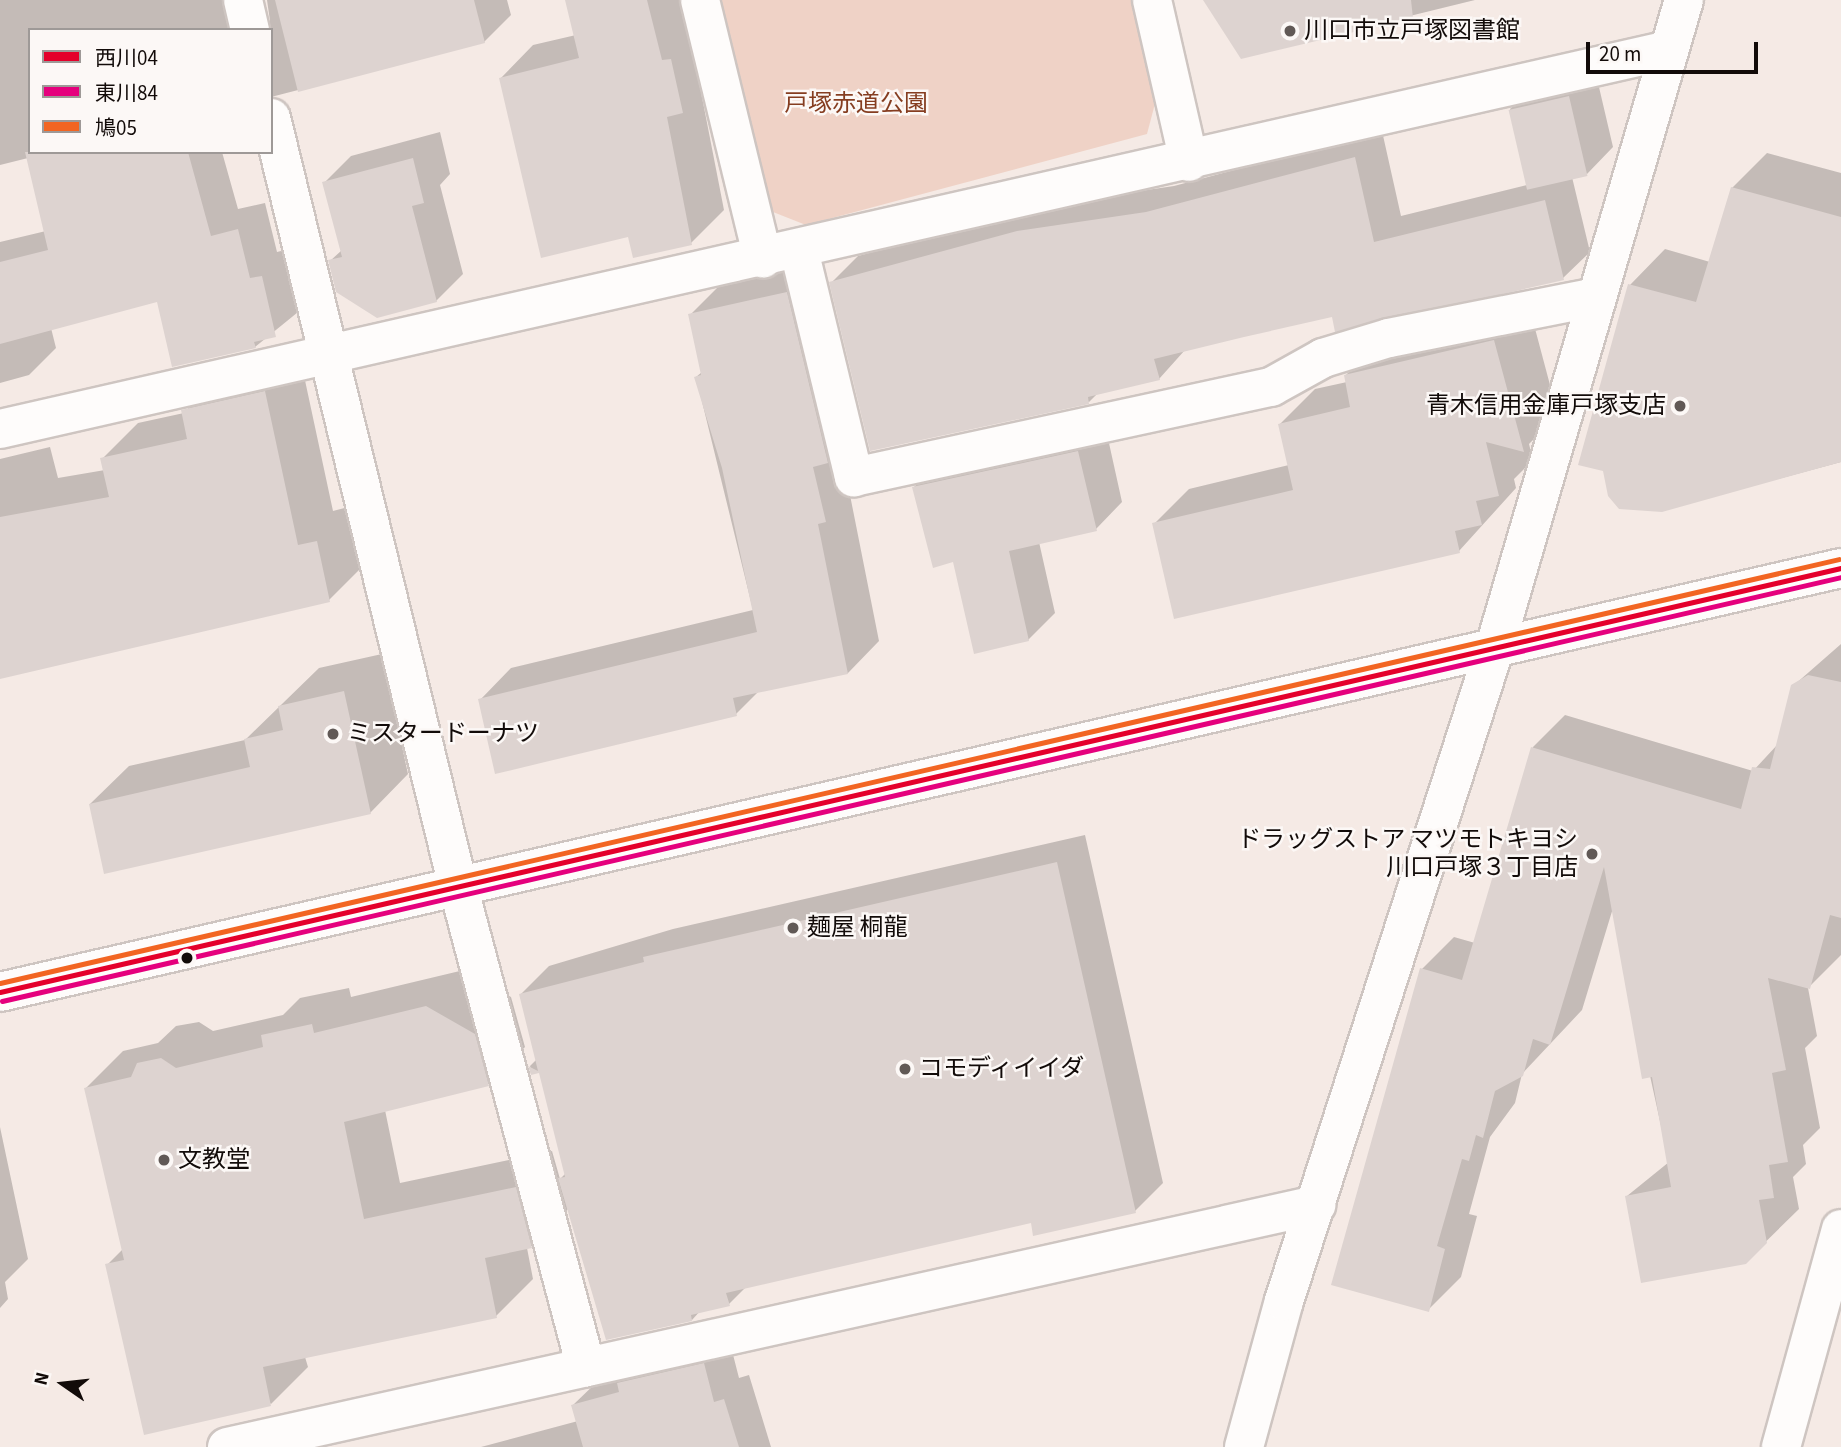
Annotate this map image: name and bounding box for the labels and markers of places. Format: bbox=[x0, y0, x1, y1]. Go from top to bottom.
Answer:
place label: 川口市立戸塚図書館 bbox=[1304, 17, 1520, 45]
marker: 川口市立戸塚図書館 bbox=[1282, 23, 1298, 39]
place label: 青木信用金庫戸塚支店 bbox=[1426, 392, 1666, 420]
marker: 青木信用金庫戸塚支店 bbox=[1672, 398, 1688, 414]
place label: ミスタードーナツ bbox=[347, 720, 539, 748]
marker: ミスタードーナツ bbox=[325, 726, 341, 742]
place label: ドラッグストア マツモトキヨシ 川口戸塚３丁目店 bbox=[1237, 826, 1578, 882]
marker: ドラッグストア マツモトキヨシ 川口戸塚３丁目店 bbox=[1584, 846, 1600, 862]
place label: 麺屋 桐龍 bbox=[807, 914, 908, 942]
marker: 麺屋 桐龍 bbox=[785, 920, 801, 936]
unlabelled marker bbox=[180, 951, 194, 965]
place label: コモディイイダ bbox=[919, 1055, 1087, 1083]
marker: コモディイイダ bbox=[897, 1061, 913, 1077]
place label: 文教堂 bbox=[178, 1146, 250, 1174]
marker: 文教堂 bbox=[156, 1152, 172, 1168]

